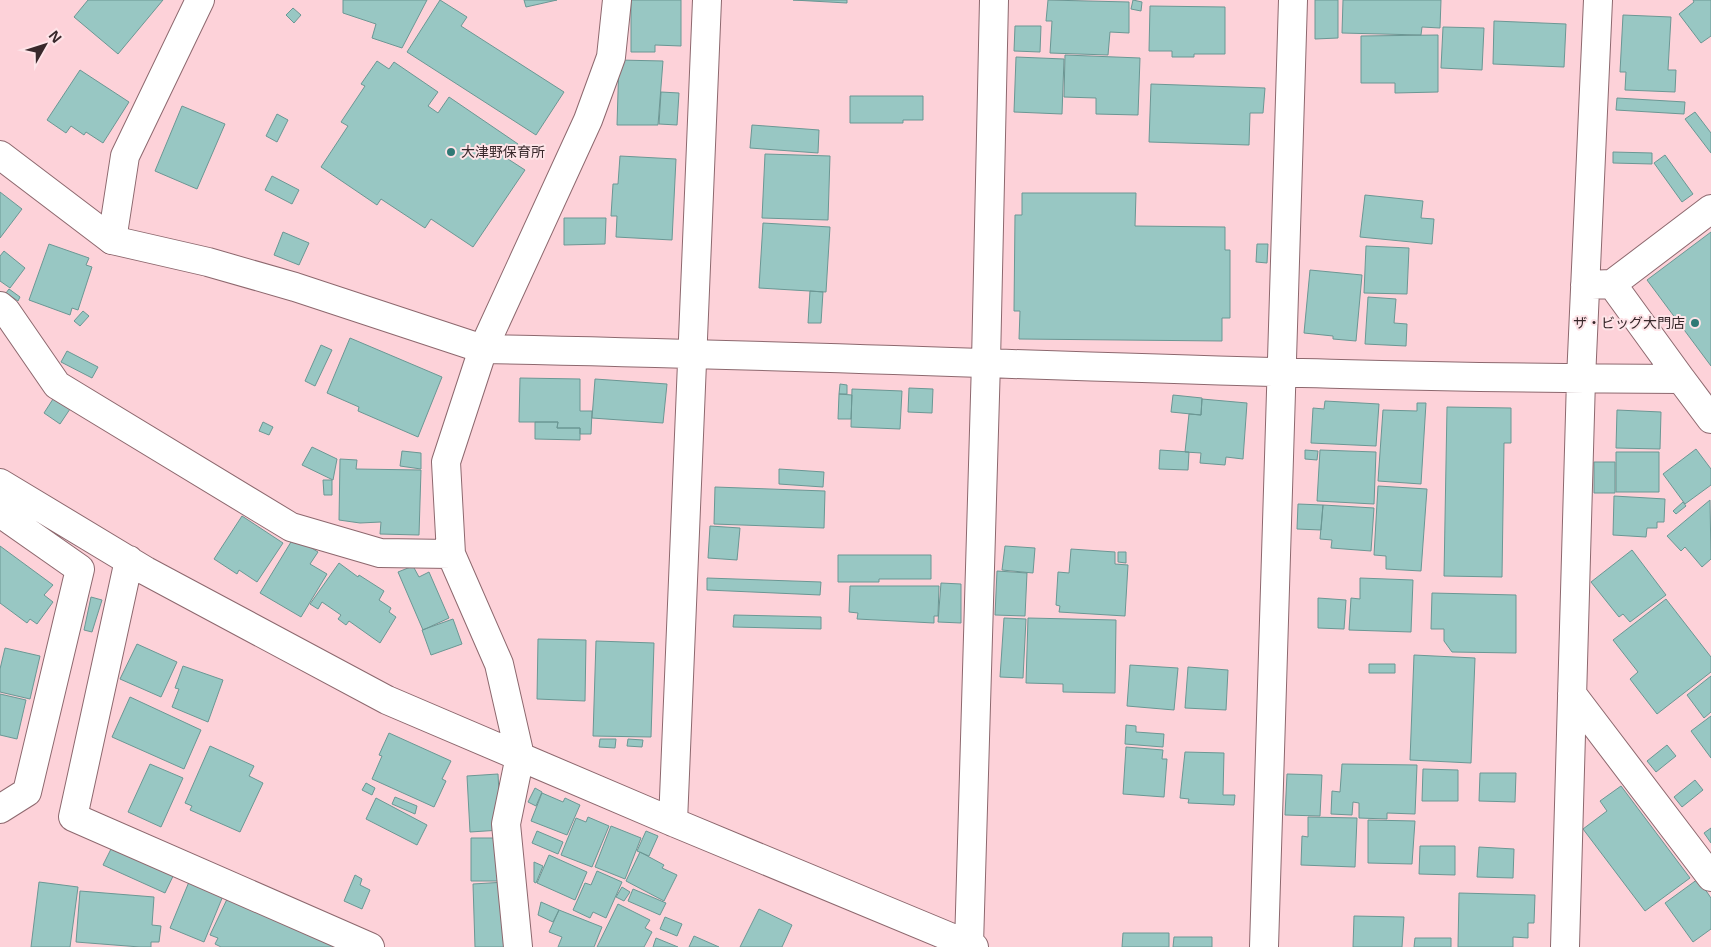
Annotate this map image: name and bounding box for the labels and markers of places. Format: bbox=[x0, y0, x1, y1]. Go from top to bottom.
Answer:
place label: 大津野保育所 bbox=[461, 142, 545, 161]
marker: 大津野保育所 bbox=[445, 146, 457, 158]
place label: ザ・ビッグ大門店 bbox=[1573, 313, 1685, 332]
marker: ザ・ビッグ大門店 bbox=[1689, 317, 1701, 329]

